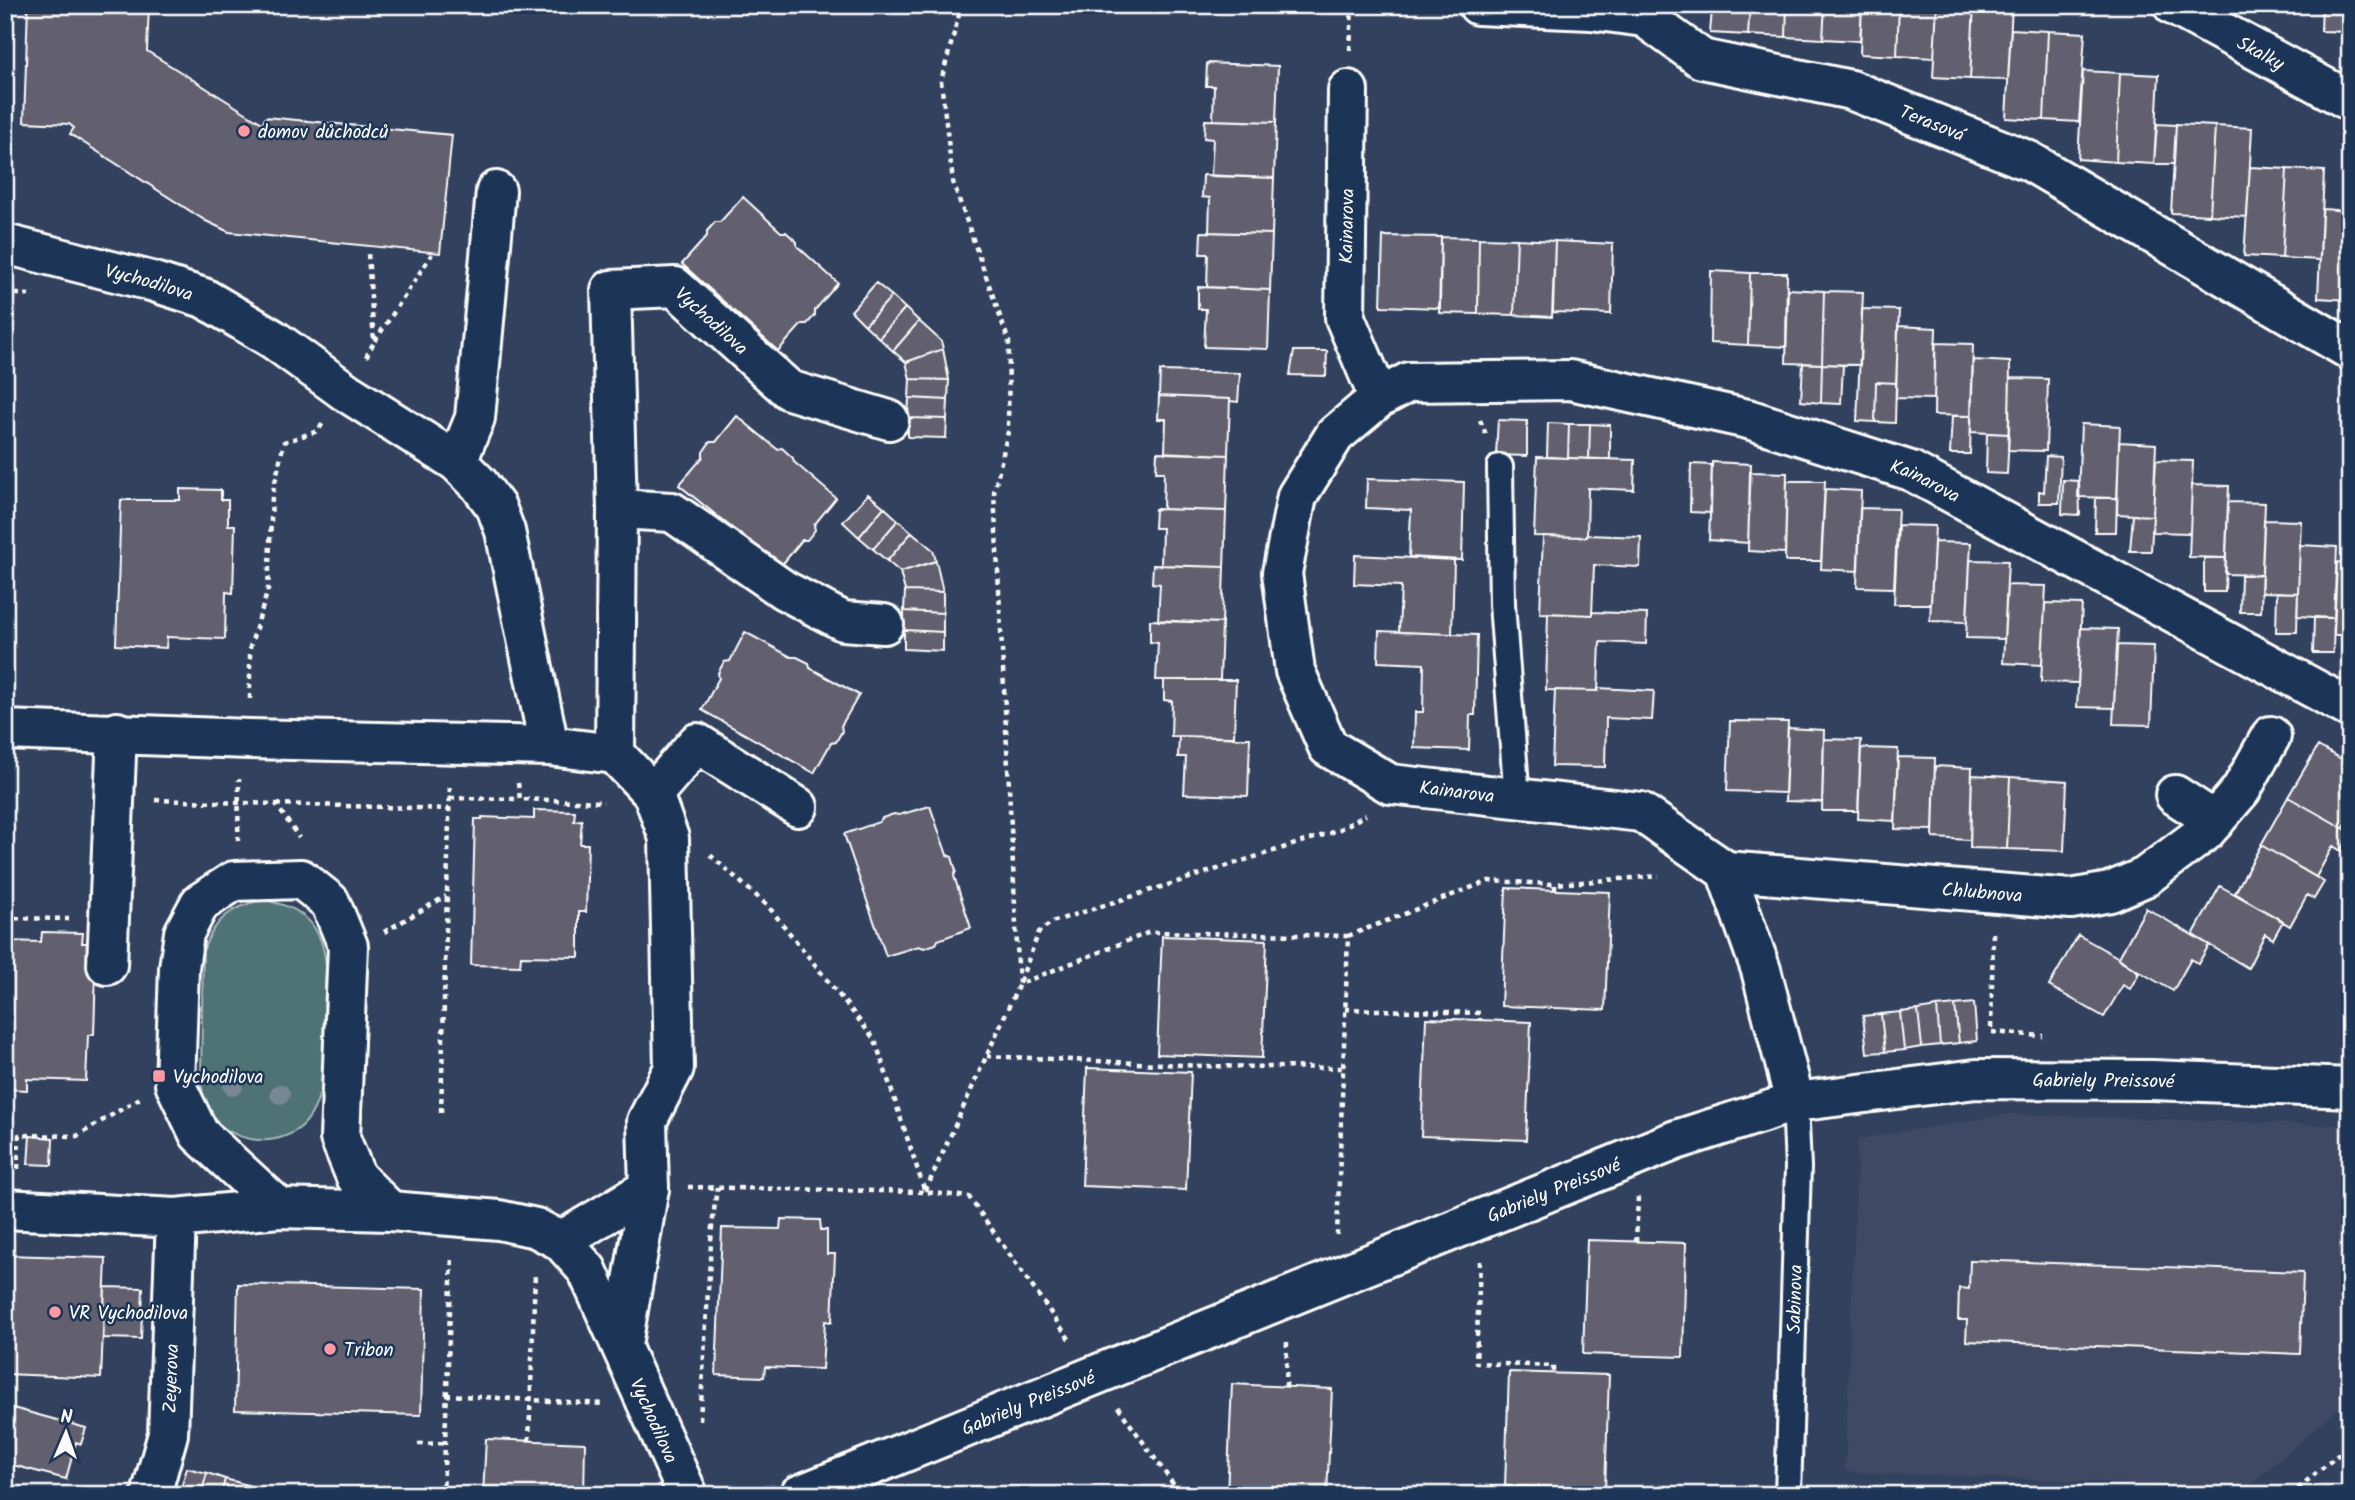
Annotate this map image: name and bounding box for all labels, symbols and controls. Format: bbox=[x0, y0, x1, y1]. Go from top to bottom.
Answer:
street label: Skalky bbox=[2231, 29, 2290, 80]
street label: Terasová bbox=[1895, 98, 1971, 152]
place label: domov důchodců bbox=[258, 118, 388, 148]
marker: domov důchodců bbox=[236, 123, 252, 139]
street label: Kainarova bbox=[1332, 188, 1364, 264]
street label: Vychodilova bbox=[101, 257, 197, 311]
street label: Vychodilova bbox=[667, 280, 754, 363]
street label: Kainarova bbox=[1886, 452, 1965, 512]
street label: Kainarova bbox=[1417, 773, 1496, 812]
street label: Chlubnova bbox=[1940, 876, 2024, 912]
place label: Vychodilova bbox=[173, 1063, 263, 1093]
street label: Gabriely Preissové bbox=[2032, 1066, 2176, 1098]
marker: Vychodilova bbox=[151, 1068, 167, 1084]
street label: Gabriely Preissové bbox=[1483, 1151, 1626, 1232]
street label: Sabinova bbox=[1780, 1264, 1812, 1334]
place label: VR Vychodilova bbox=[69, 1299, 188, 1329]
marker: VR Vychodilova bbox=[47, 1304, 63, 1320]
place label: Tribon bbox=[344, 1336, 394, 1366]
marker: Tribon bbox=[322, 1341, 338, 1357]
street label: Zeyerova bbox=[156, 1343, 188, 1414]
street label: Gabriely Preissové bbox=[957, 1363, 1101, 1445]
street label: Vychodilova bbox=[620, 1374, 685, 1469]
north arrow bbox=[32, 1398, 102, 1468]
text: N bbox=[60, 1403, 73, 1433]

